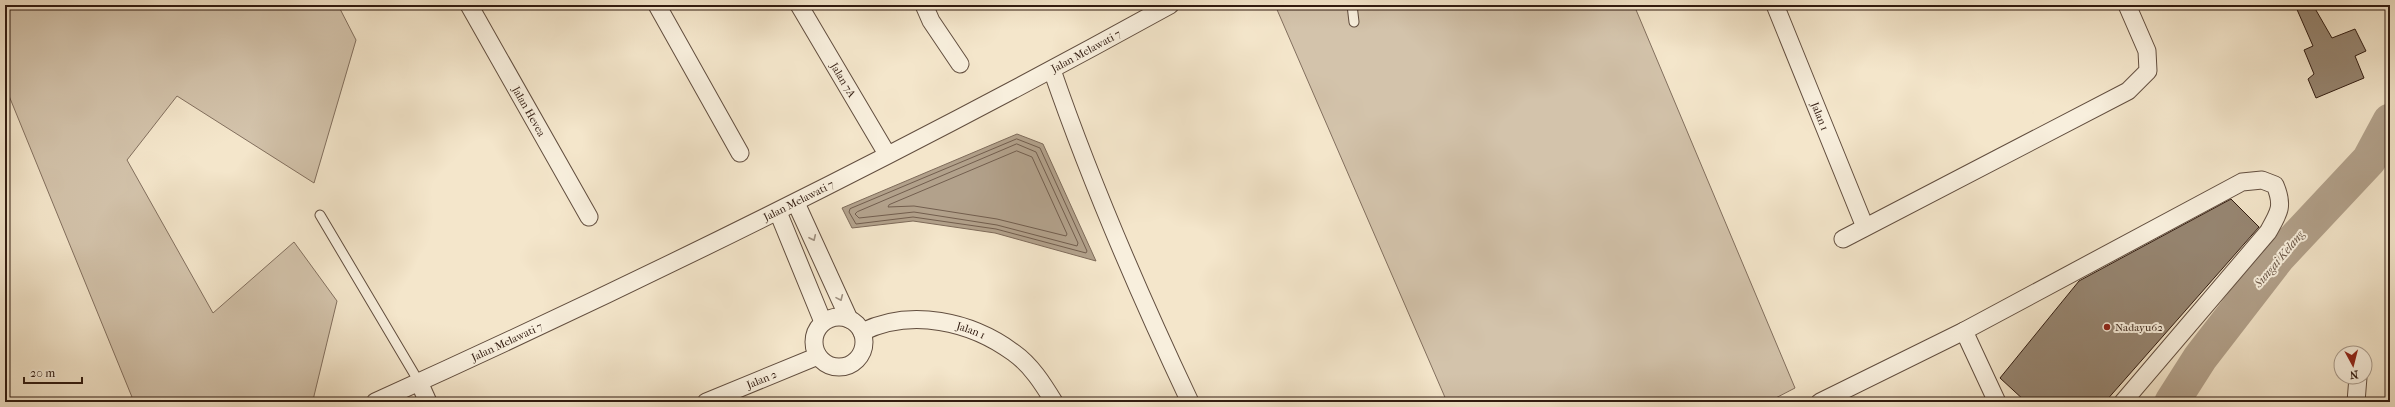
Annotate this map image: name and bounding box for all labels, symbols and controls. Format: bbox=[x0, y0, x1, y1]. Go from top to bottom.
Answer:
street label: Jalan Melawati 7 bbox=[1048, 27, 1123, 76]
street label: Jalan 7A bbox=[827, 59, 859, 101]
street label: Jalan Hevea bbox=[509, 83, 548, 140]
street label: Jalan 1 bbox=[1808, 99, 1831, 133]
street label: Jalan Melawati 7 bbox=[760, 178, 836, 224]
water label: Sungai Kelang bbox=[2251, 227, 2307, 291]
one-way arrow bbox=[808, 234, 816, 241]
one-way arrow bbox=[835, 294, 843, 302]
street label: Jalan 1 bbox=[954, 319, 987, 342]
street label: Jalan Melawati 7 bbox=[468, 320, 545, 365]
place label: Nadayu62 bbox=[2115, 321, 2163, 334]
marker: Nadayu62 bbox=[2102, 322, 2112, 332]
north arrow bbox=[2333, 345, 2373, 385]
scale bar bbox=[24, 359, 82, 385]
text: 20 m bbox=[30, 366, 55, 380]
text: N bbox=[2349, 367, 2359, 381]
street label: Jalan 2 bbox=[744, 368, 779, 392]

